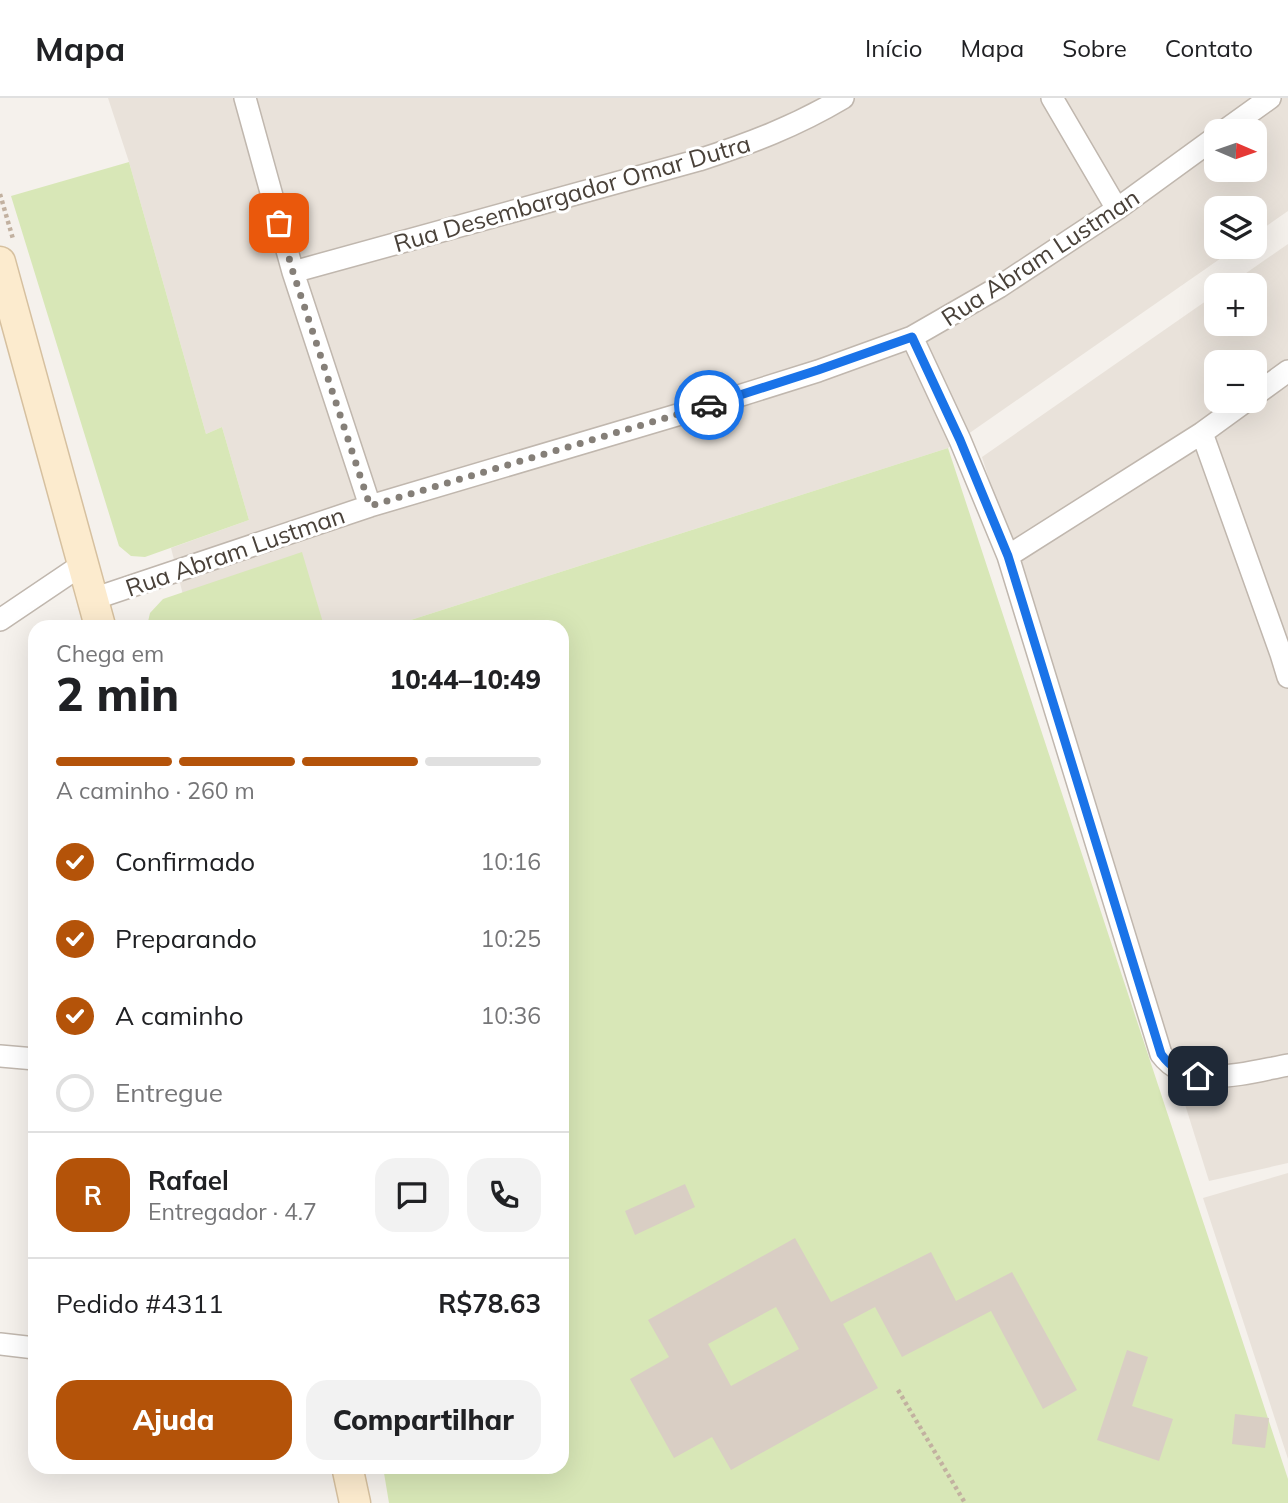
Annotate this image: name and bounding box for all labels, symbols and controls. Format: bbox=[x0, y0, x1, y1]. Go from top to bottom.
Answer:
text: Mapa bbox=[35, 28, 125, 69]
text: Início bbox=[865, 33, 922, 63]
text: Mapa bbox=[960, 33, 1024, 63]
text: Sobre bbox=[1062, 33, 1127, 63]
text: Contato bbox=[1165, 33, 1253, 63]
north arrow bbox=[1204, 119, 1267, 182]
map controls bbox=[1204, 119, 1267, 413]
street label: Rua Desembargador Omar Dutra bbox=[390, 128, 754, 258]
street label: Rua Abram Lustman bbox=[935, 182, 1145, 332]
pin bbox=[249, 193, 309, 253]
button: layers bbox=[1204, 196, 1267, 259]
icon: bag bbox=[260, 204, 298, 242]
button: + bbox=[1204, 273, 1267, 336]
button: − bbox=[1204, 350, 1267, 413]
courier bbox=[674, 370, 744, 440]
icon: car bbox=[690, 386, 728, 424]
street label: Rua Abram Lustman bbox=[121, 499, 349, 603]
text: Chega em bbox=[56, 639, 164, 668]
text: 10:44–10:49 bbox=[390, 663, 541, 696]
text: 2 min bbox=[56, 665, 179, 723]
text: A caminho · 260 m bbox=[56, 776, 255, 805]
icon: check bbox=[56, 843, 94, 881]
text: Confirmado bbox=[115, 845, 255, 878]
text: 10:16 bbox=[481, 847, 541, 876]
icon: check bbox=[56, 920, 94, 958]
text: Preparando bbox=[115, 922, 257, 955]
text: 10:25 bbox=[481, 924, 541, 953]
icon: check bbox=[56, 997, 94, 1035]
text: A caminho bbox=[115, 999, 244, 1032]
text: 10:36 bbox=[481, 1001, 541, 1030]
pin bbox=[1168, 1046, 1228, 1106]
icon: home bbox=[1179, 1057, 1217, 1095]
text: Entregue bbox=[115, 1076, 223, 1109]
button: chat bbox=[375, 1158, 449, 1232]
button: phone bbox=[467, 1158, 541, 1232]
text: Rafael bbox=[148, 1164, 229, 1197]
text: R bbox=[84, 1179, 102, 1212]
text: Entregador · 4.7 bbox=[148, 1197, 317, 1226]
text: Pedido #4311 bbox=[56, 1287, 224, 1320]
text: R$78.63 bbox=[438, 1287, 541, 1320]
button: Ajuda bbox=[56, 1380, 292, 1460]
button: Compartilhar bbox=[306, 1380, 541, 1460]

